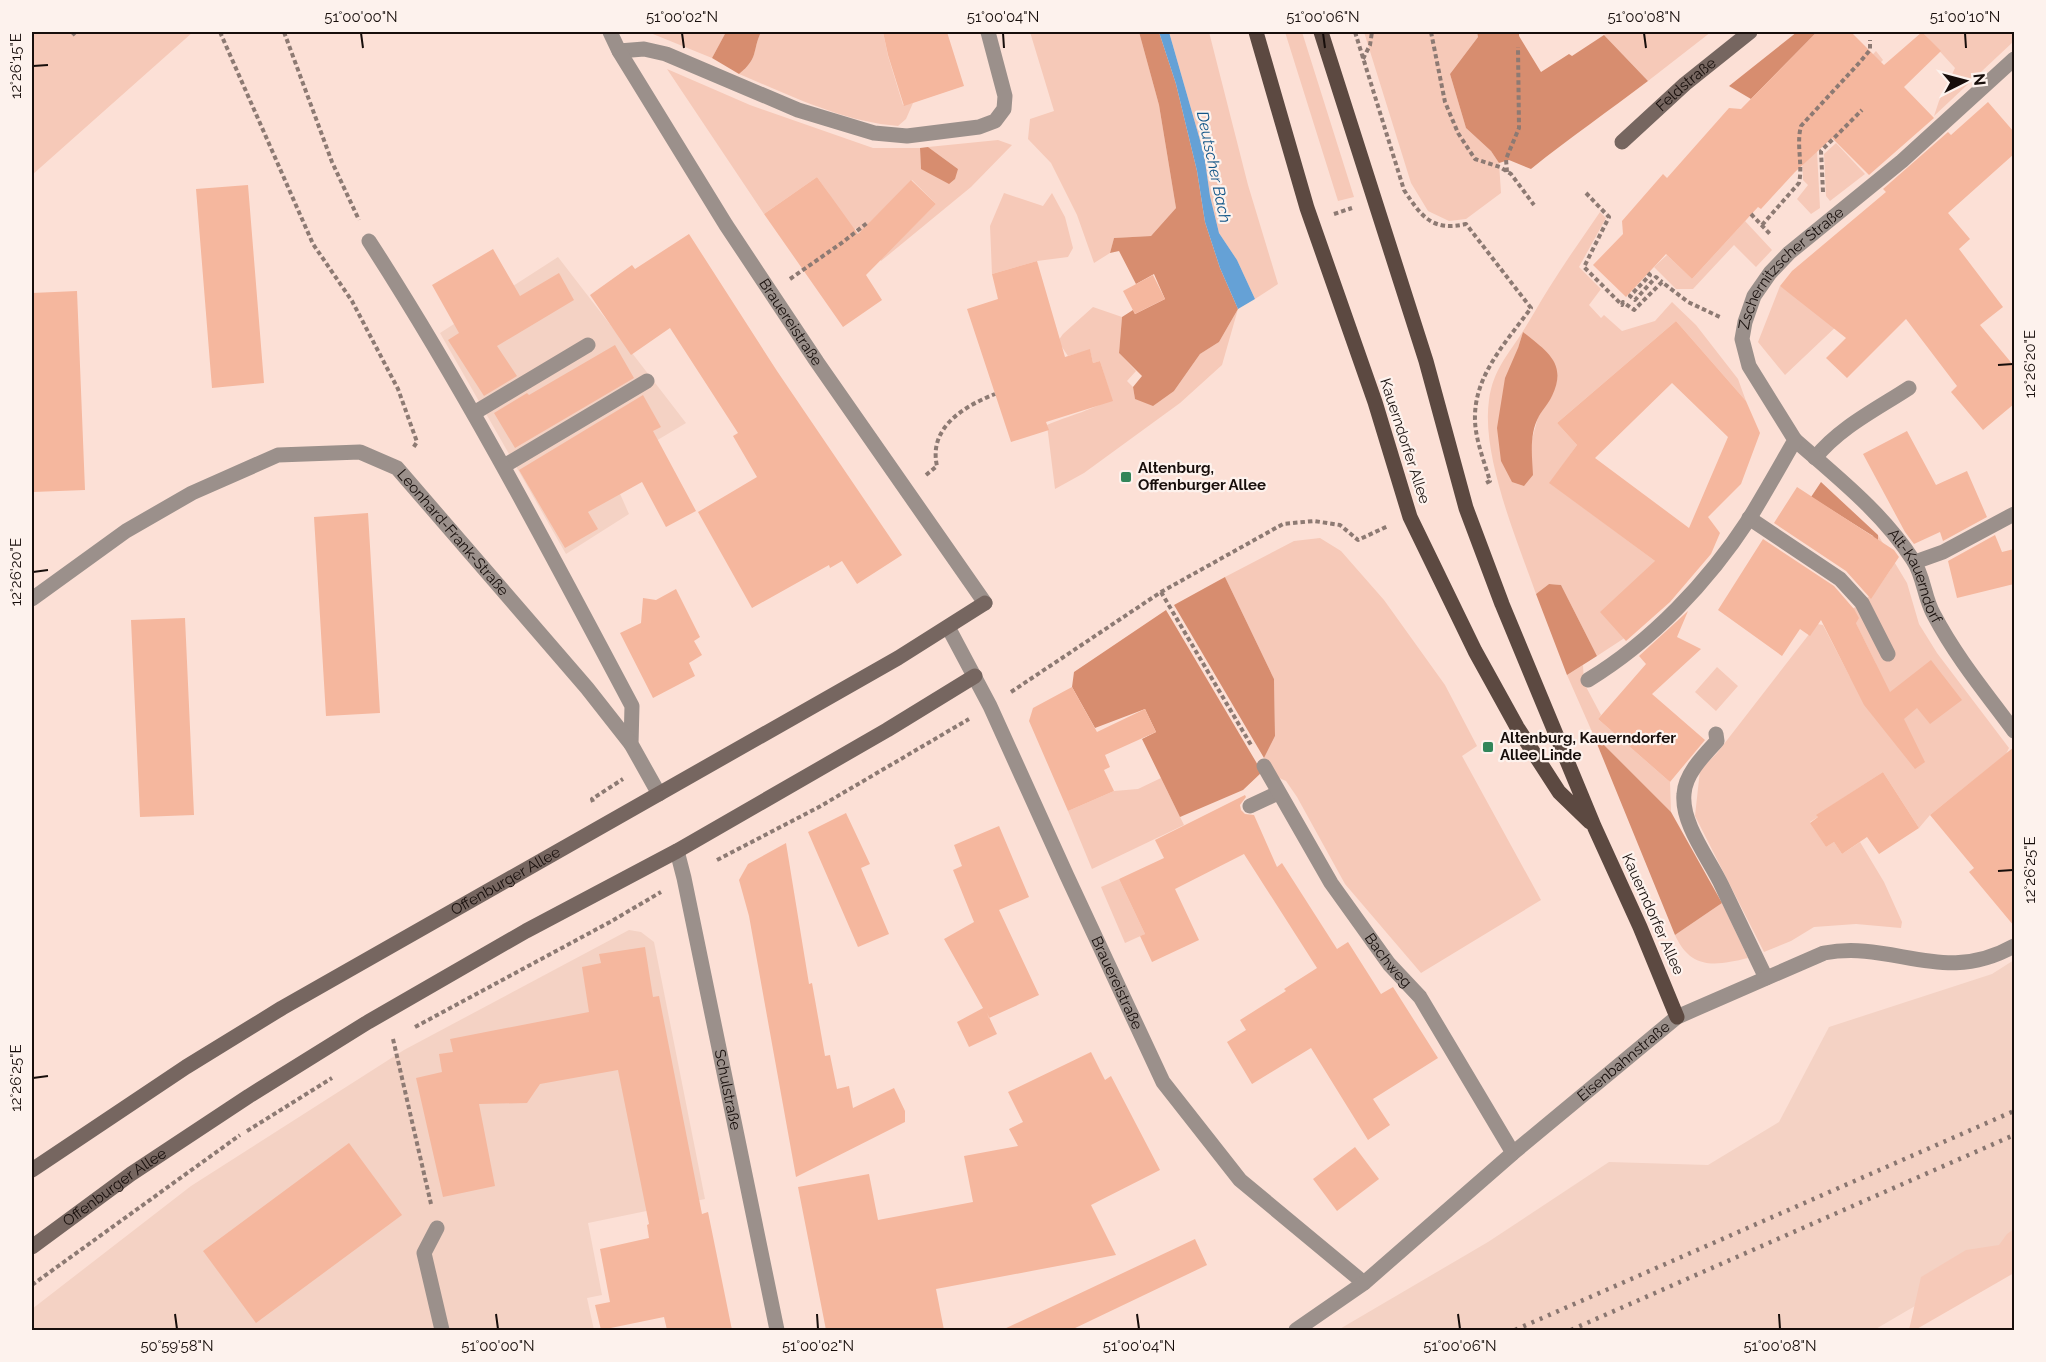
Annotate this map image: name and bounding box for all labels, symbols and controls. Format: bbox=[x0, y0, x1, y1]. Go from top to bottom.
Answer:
text: 51°00'00"N bbox=[324, 8, 398, 26]
text: 51°00'02"N bbox=[646, 8, 718, 26]
text: 51°00'04"N bbox=[967, 8, 1039, 26]
text: 51°00'06"N bbox=[1286, 8, 1360, 26]
text: 51°00'08"N bbox=[1607, 8, 1681, 26]
text: 51°00'10"N bbox=[1930, 8, 2000, 26]
text: 12°26'15"E bbox=[7, 33, 25, 99]
north arrow bbox=[1935, 51, 1995, 111]
street label: Feldstraße bbox=[1652, 54, 1720, 115]
text: N bbox=[1969, 72, 1990, 87]
water label: Deutscher Bach bbox=[1193, 109, 1235, 225]
street label: Zschernitzscher Straße bbox=[1735, 203, 1848, 331]
street label: Brauereistraße bbox=[755, 275, 826, 369]
text: 12°26'20"E bbox=[2021, 330, 2039, 398]
street label: Kauerndorfer Allee bbox=[1376, 376, 1434, 506]
place label: Altenburg, Offenburger Allee bbox=[1138, 459, 1266, 494]
street label: Leonhard-Frank-Straße bbox=[393, 466, 513, 600]
marker: Altenburg, Offenburger Allee bbox=[1119, 470, 1133, 484]
street label: Alt-Kauerndorf bbox=[1884, 525, 1946, 627]
text: 12°26'20"E bbox=[7, 538, 25, 606]
place label: Altenburg, Kauerndorfer Allee Linde bbox=[1500, 729, 1676, 764]
marker: Altenburg, Kauerndorfer Allee Linde bbox=[1481, 740, 1495, 754]
text: 12°26'25"E bbox=[2021, 836, 2039, 904]
street label: Offenburger Allee bbox=[448, 843, 564, 919]
street label: Kauerndorfer Allee bbox=[1618, 851, 1688, 978]
street label: Bachweg bbox=[1361, 930, 1415, 991]
street label: Brauereistraße bbox=[1087, 933, 1146, 1033]
street label: Eisenbahnstraße bbox=[1574, 1018, 1674, 1105]
text: 12°26'25"E bbox=[7, 1044, 25, 1112]
street label: Schulstraße bbox=[710, 1048, 745, 1132]
street label: Offenburger Allee bbox=[59, 1144, 170, 1230]
text: 50°59'58"N bbox=[140, 1337, 214, 1355]
text: 51°00'00"N bbox=[461, 1337, 535, 1355]
text: 51°00'02"N bbox=[782, 1337, 854, 1355]
text: 51°00'04"N bbox=[1103, 1337, 1175, 1355]
text: 51°00'06"N bbox=[1423, 1337, 1497, 1355]
text: 51°00'08"N bbox=[1743, 1337, 1817, 1355]

